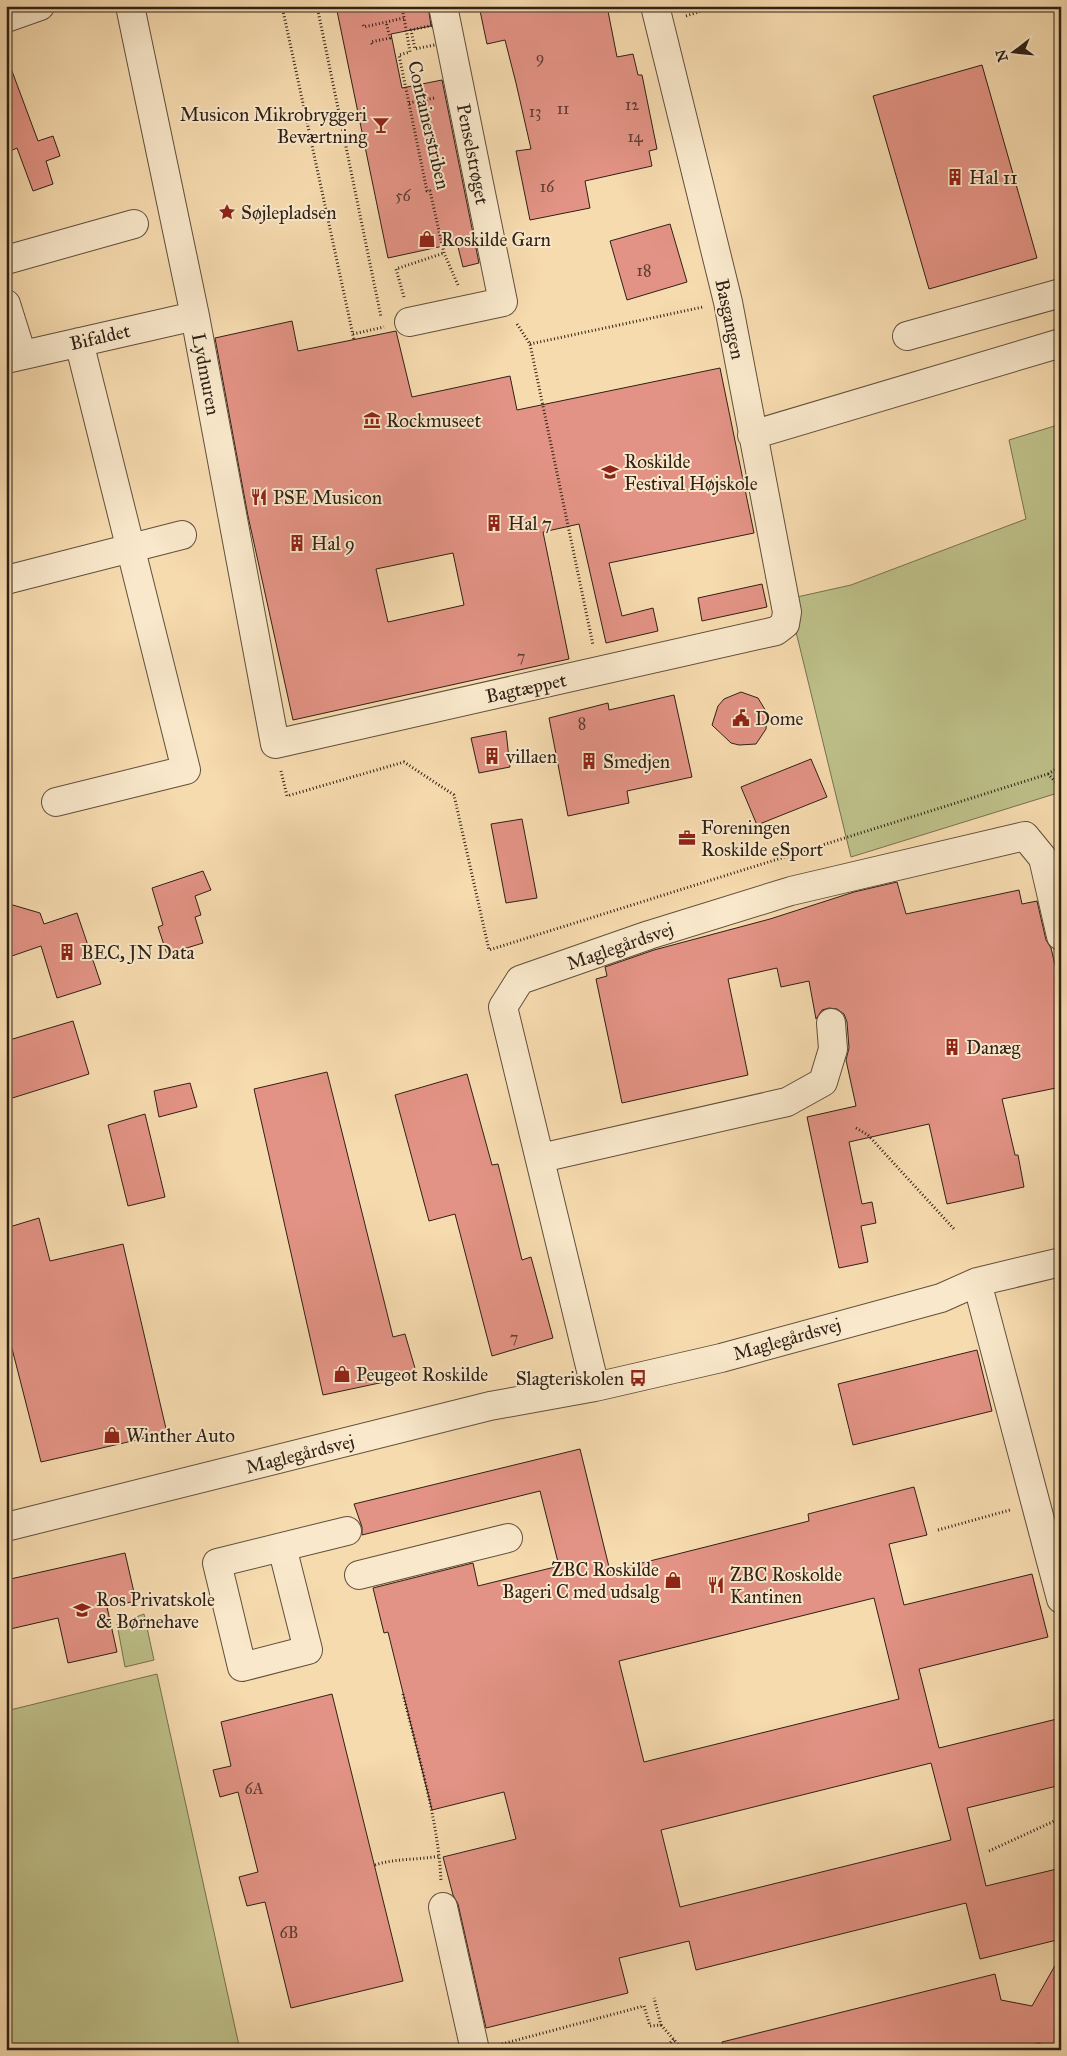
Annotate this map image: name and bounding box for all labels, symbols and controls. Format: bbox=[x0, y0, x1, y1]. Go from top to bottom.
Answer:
north arrow bbox=[990, 28, 1040, 78]
text: N bbox=[992, 47, 1012, 63]
house number: 9 bbox=[536, 48, 544, 67]
street label: Containerstriben bbox=[403, 58, 455, 192]
house number: 12 bbox=[625, 95, 639, 114]
house number: 11 bbox=[557, 99, 569, 118]
street label: Penselstrøget bbox=[451, 101, 494, 207]
house number: 13 bbox=[529, 102, 541, 121]
place label: Musicon Mikrobryggeri Beværtning bbox=[180, 103, 367, 149]
bar icon: Musicon Mikrobryggeri Beværtning bbox=[371, 115, 391, 135]
house number: 14 bbox=[627, 127, 644, 146]
place label: Hal 11 bbox=[969, 166, 1018, 189]
building icon: Hal 11 bbox=[945, 167, 965, 187]
house number: 16 bbox=[540, 177, 555, 196]
house number: 56 bbox=[395, 186, 412, 205]
place label: Søjlepladsen bbox=[241, 201, 336, 224]
place icon: Søjlepladsen bbox=[217, 202, 237, 222]
place label: Roskilde Garn bbox=[441, 228, 551, 251]
shop icon: Roskilde Garn bbox=[417, 229, 437, 249]
house number: 18 bbox=[637, 261, 651, 280]
street label: Basgangen bbox=[709, 277, 750, 362]
street label: Bifaldet bbox=[67, 319, 133, 355]
street label: Lydmuren bbox=[187, 331, 225, 417]
place label: Rockmuseet bbox=[386, 409, 481, 432]
museum icon: Rockmuseet bbox=[362, 410, 382, 430]
place label: Roskilde Festival Højskole bbox=[624, 450, 758, 495]
school or university icon: Roskilde Festival Højskole bbox=[600, 462, 620, 482]
place label: PSE Musicon bbox=[273, 486, 382, 509]
restaurant icon: PSE Musicon bbox=[249, 487, 269, 507]
place label: Hal 7 bbox=[508, 512, 552, 535]
building icon: Hal 7 bbox=[484, 513, 504, 533]
place label: Hal 9 bbox=[311, 532, 355, 555]
building icon: Hal 9 bbox=[287, 533, 307, 553]
house number: 7 bbox=[517, 647, 525, 666]
street label: Bagtæppet bbox=[483, 668, 569, 709]
place label: Dome bbox=[755, 707, 804, 730]
public building icon: Dome bbox=[731, 708, 751, 728]
house number: 8 bbox=[578, 714, 586, 733]
place label: villaen bbox=[505, 745, 557, 768]
building icon: villaen bbox=[482, 746, 502, 766]
place label: Smedjen bbox=[603, 750, 670, 773]
building icon: Smedjen bbox=[579, 751, 599, 771]
place label: Foreningen Roskilde eSport bbox=[701, 816, 824, 861]
office icon: Foreningen Roskilde eSport bbox=[677, 828, 697, 848]
street label: Maglegårdsvej bbox=[564, 917, 677, 976]
place label: BEC, JN Data bbox=[81, 941, 196, 965]
building icon: BEC, JN Data bbox=[57, 942, 77, 962]
place label: Danæg bbox=[966, 1036, 1021, 1060]
building icon: Danæg bbox=[942, 1037, 962, 1057]
street label: Maglegårdsvej bbox=[730, 1313, 844, 1366]
house number: 7 bbox=[510, 1328, 518, 1347]
place label: Peugeot Roskilde bbox=[356, 1363, 488, 1387]
shop icon: Peugeot Roskilde bbox=[332, 1364, 352, 1384]
place label: Slagteriskolen bbox=[516, 1367, 624, 1391]
bus stop icon: Slagteriskolen bbox=[628, 1368, 648, 1388]
place label: Winther Auto bbox=[126, 1424, 235, 1447]
shop icon: Winther Auto bbox=[102, 1425, 122, 1445]
street label: Maglegårdsvej bbox=[243, 1429, 357, 1480]
place label: ZBC Roskilde Bageri C med udsalg bbox=[502, 1558, 659, 1604]
place label: ZBC Roskolde Kantinen bbox=[730, 1563, 842, 1608]
shop icon: ZBC Roskilde Bageri C med udsalg bbox=[663, 1570, 683, 1590]
restaurant icon: ZBC Roskolde Kantinen bbox=[706, 1575, 726, 1595]
place label: Ros Privatskole & Børnehave bbox=[96, 1588, 215, 1633]
school or university icon: Ros Privatskole & Børnehave bbox=[72, 1600, 92, 1620]
house number: 6A bbox=[245, 1779, 264, 1798]
house number: 6B bbox=[280, 1923, 298, 1942]

